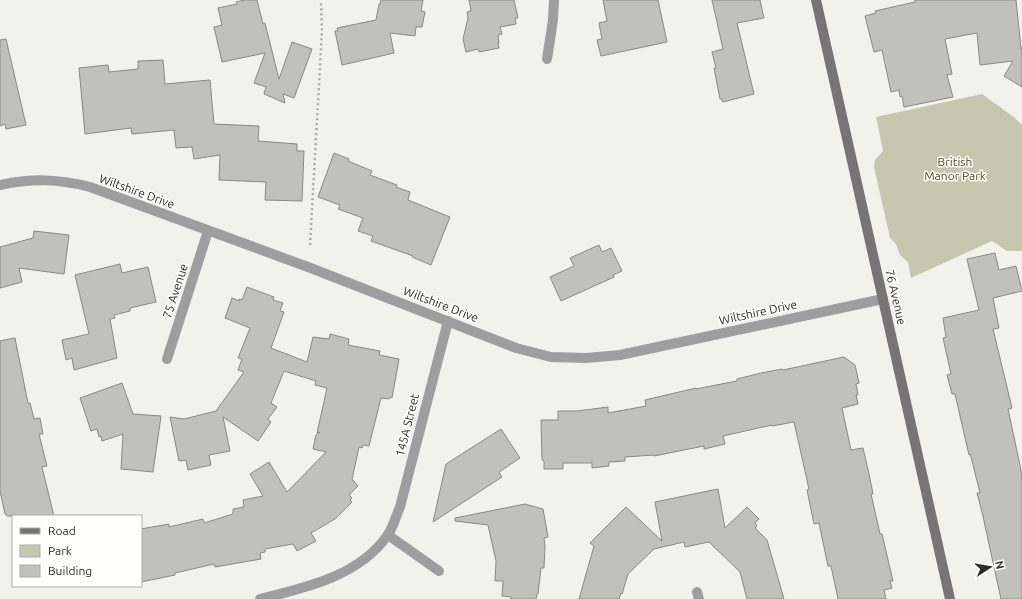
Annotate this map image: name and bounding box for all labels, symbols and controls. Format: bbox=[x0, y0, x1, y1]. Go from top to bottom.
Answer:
park label: British Manor Park bbox=[924, 155, 986, 182]
street label: Wiltshire Drive bbox=[97, 171, 177, 211]
street label: 75 Avenue bbox=[160, 262, 190, 320]
street label: 76 Avenue bbox=[883, 268, 909, 326]
street label: Wiltshire Drive bbox=[402, 284, 480, 324]
street label: Wiltshire Drive bbox=[718, 297, 798, 327]
street label: 145A Street bbox=[393, 392, 421, 458]
legend bbox=[12, 515, 142, 587]
text: Road bbox=[48, 524, 76, 537]
text: Park bbox=[48, 544, 72, 557]
north arrow bbox=[970, 547, 1010, 587]
text: N bbox=[993, 560, 1007, 570]
text: Building bbox=[48, 564, 92, 577]

